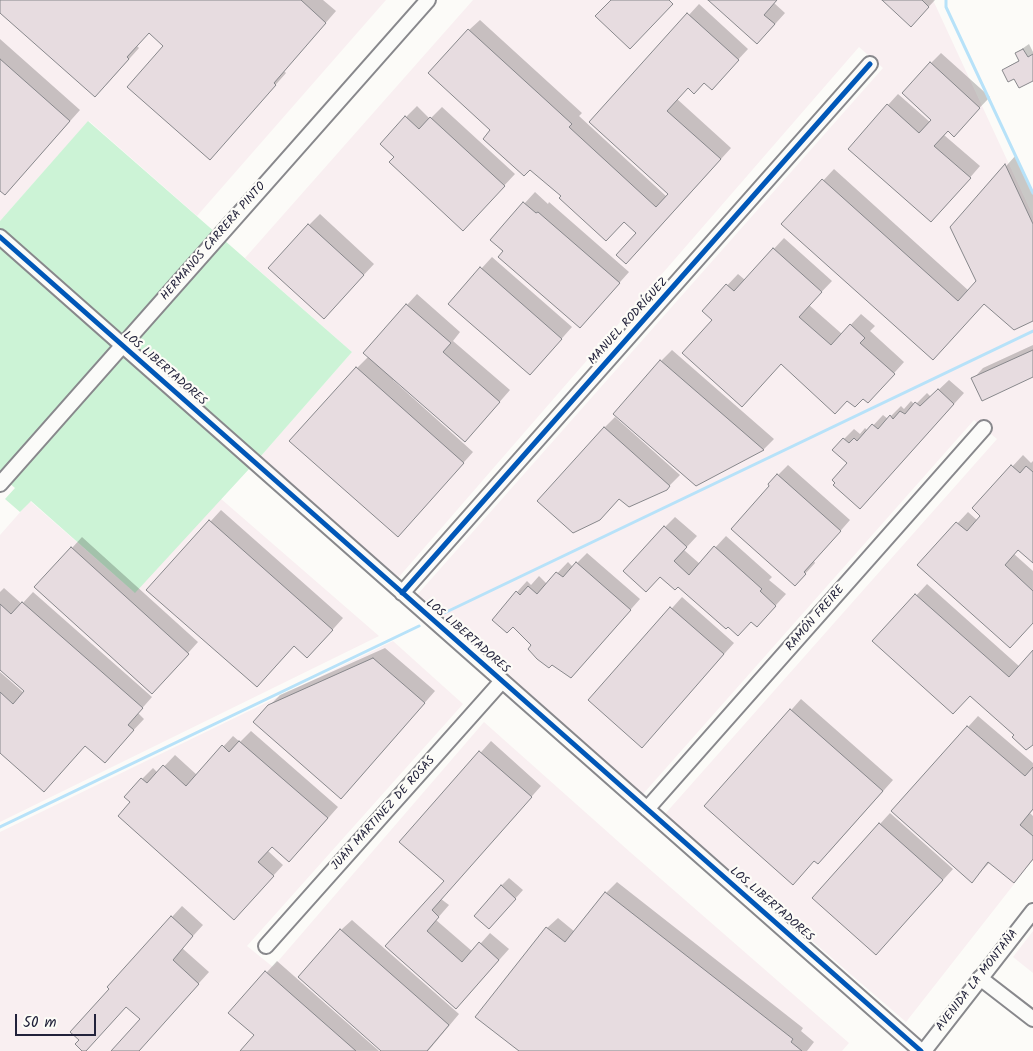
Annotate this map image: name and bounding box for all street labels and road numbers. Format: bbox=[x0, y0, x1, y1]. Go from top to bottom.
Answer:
street label: HERMANOS CARRERA PINTO bbox=[159, 180, 269, 304]
street label: MANUEL RODRÍGUEZ bbox=[586, 275, 672, 369]
street label: LOS LIBERTADORES bbox=[119, 329, 209, 409]
street label: RAMÓN FREIRE bbox=[784, 583, 848, 655]
street label: LOS LIBERTADORES bbox=[422, 597, 512, 677]
street label: JUAN MARTINEZ DE ROSAS bbox=[329, 754, 439, 874]
street label: LOS LIBERTADORES bbox=[726, 865, 816, 945]
street label: AVENIDA LA MONTAÑA bbox=[934, 927, 1022, 1035]

